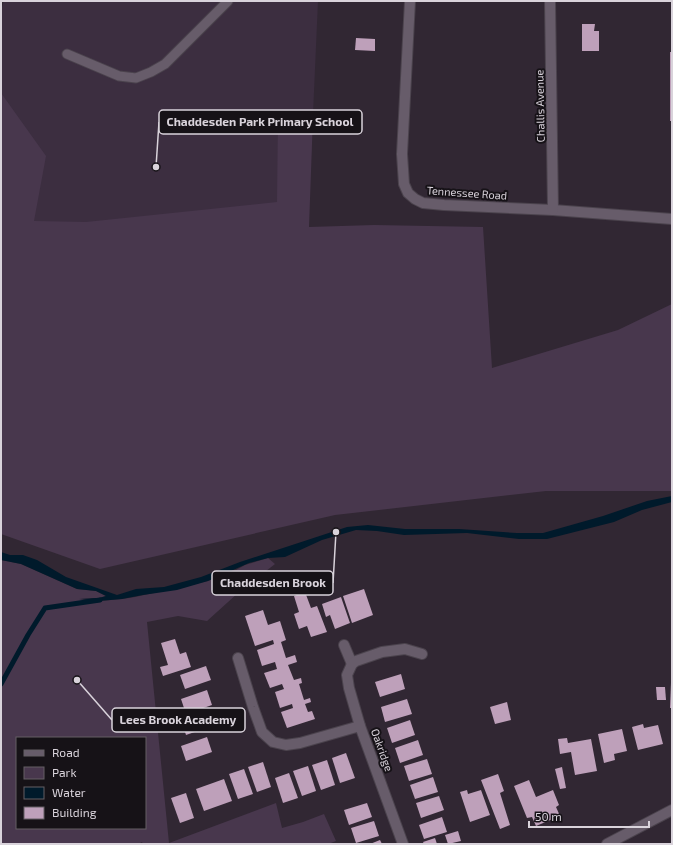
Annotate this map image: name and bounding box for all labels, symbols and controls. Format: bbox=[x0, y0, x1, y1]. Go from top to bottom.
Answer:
street label: Challis Avenue bbox=[532, 70, 547, 142]
callout: Chaddesden Park Primary School bbox=[159, 110, 362, 134]
text: Chaddesden Park Primary School bbox=[167, 114, 353, 129]
street label: Tennessee Road bbox=[426, 183, 508, 202]
callout: Chaddesden Brook bbox=[212, 571, 333, 595]
text: Chaddesden Brook bbox=[220, 575, 326, 589]
callout: Lees Brook Academy bbox=[112, 708, 245, 732]
text: Lees Brook Academy bbox=[120, 712, 237, 727]
street label: Oakridge bbox=[369, 727, 396, 773]
legend bbox=[16, 737, 146, 829]
text: Road bbox=[52, 745, 80, 759]
text: Park bbox=[52, 765, 77, 779]
text: Water bbox=[52, 785, 86, 799]
scale bar bbox=[529, 803, 649, 829]
text: Building bbox=[52, 805, 97, 819]
text: 50 m bbox=[535, 809, 562, 823]

